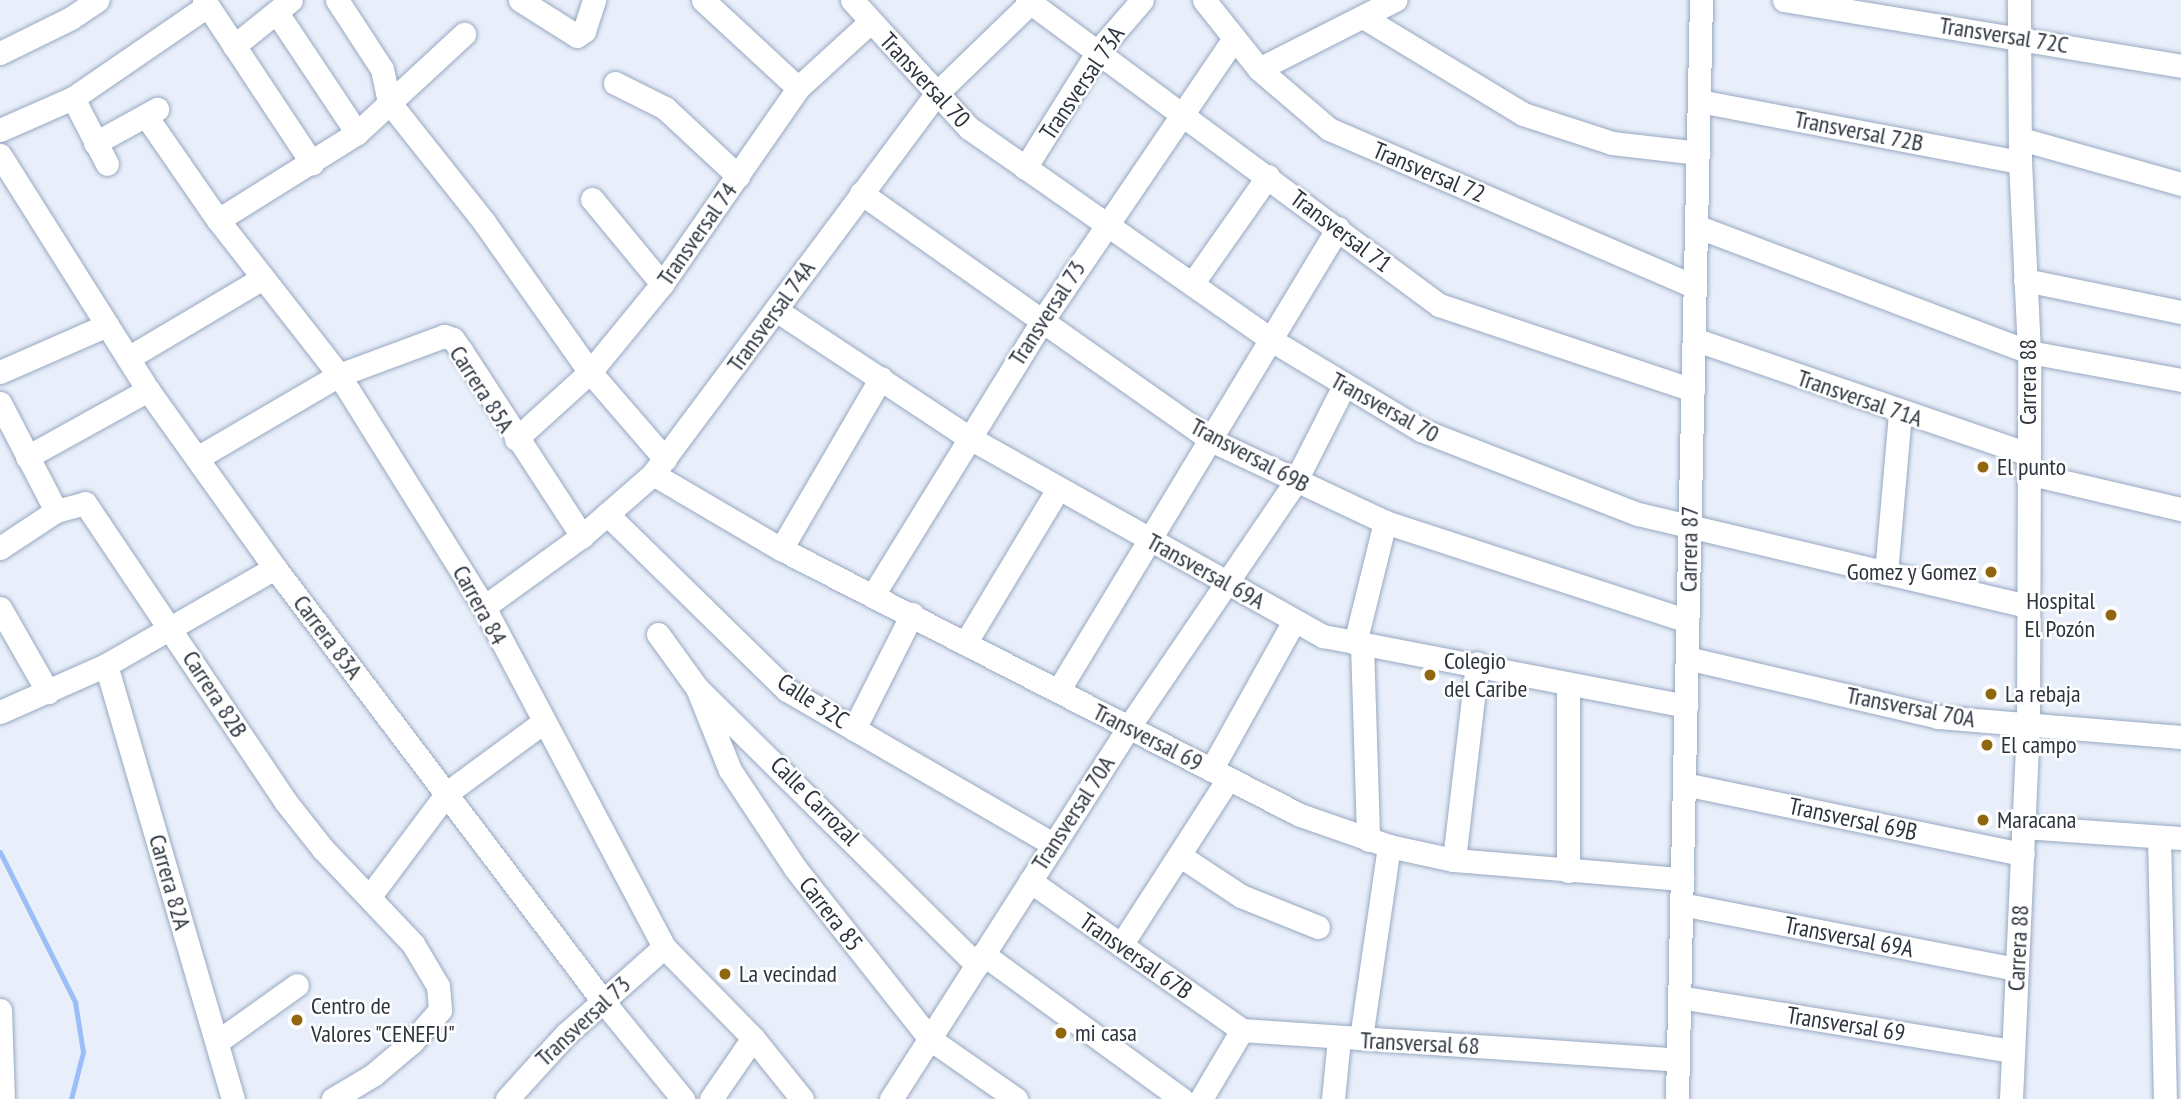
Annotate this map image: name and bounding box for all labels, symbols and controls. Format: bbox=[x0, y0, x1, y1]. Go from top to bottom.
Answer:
street label: Transversal 72C bbox=[1937, 11, 2071, 59]
street label: Transversal 73A bbox=[1034, 21, 1130, 145]
street label: Transversal 70 bbox=[874, 27, 976, 133]
street label: Transversal 72B bbox=[1792, 104, 1926, 158]
street label: Transversal 72 bbox=[1368, 135, 1490, 209]
street label: Transversal 74 bbox=[651, 177, 743, 291]
street label: Transversal 71 bbox=[1285, 184, 1397, 278]
street label: Transversal 74A bbox=[721, 255, 821, 377]
street label: Transversal 73 bbox=[1002, 255, 1092, 371]
street label: Carrera 88 bbox=[2014, 339, 2042, 425]
street label: Carrera 85A bbox=[443, 340, 521, 438]
street label: Transversal 71A bbox=[1794, 363, 1926, 433]
street label: Transversal 70 bbox=[1326, 365, 1444, 449]
street label: Transversal 69B bbox=[1186, 412, 1314, 498]
place label: El punto bbox=[1997, 453, 2066, 481]
marker: El punto bbox=[1975, 459, 1991, 475]
street label: Carrera 87 bbox=[1674, 506, 1704, 592]
street label: Transversal 69A bbox=[1142, 527, 1270, 615]
place label: Gomez y Gomez bbox=[1845, 558, 1977, 586]
street label: Carrera 84 bbox=[447, 560, 513, 650]
marker: Gomez y Gomez bbox=[1983, 564, 1999, 580]
place label: Hospital El Pozón bbox=[2025, 587, 2095, 643]
street label: Carrera 83A bbox=[287, 589, 369, 685]
marker: Hospital El Pozón bbox=[2101, 605, 2121, 625]
street label: Carrera 82B bbox=[176, 645, 254, 743]
place label: Colegio del Caribe bbox=[1444, 647, 1527, 703]
street label: Calle 32C bbox=[772, 667, 854, 735]
marker: Colegio del Caribe bbox=[1422, 667, 1438, 683]
street label: Transversal 70A bbox=[1844, 680, 1978, 734]
place label: La rebaja bbox=[2005, 680, 2081, 708]
marker: La rebaja bbox=[1983, 686, 1999, 702]
street label: Transversal 69 bbox=[1088, 697, 1208, 777]
place label: El campo bbox=[2001, 731, 2077, 759]
marker: El campo bbox=[1979, 737, 1995, 753]
street label: Transversal 70A bbox=[1025, 750, 1121, 876]
street label: Calle Carrozal bbox=[765, 751, 865, 851]
street label: Transversal 69B bbox=[1786, 791, 1920, 847]
place label: Maracana bbox=[1997, 806, 2076, 834]
marker: Maracana bbox=[1975, 812, 1991, 828]
street label: Carrera 82A bbox=[143, 831, 197, 933]
street label: Carrera 85 bbox=[793, 871, 869, 957]
street label: Carrera 88 bbox=[2001, 904, 2035, 992]
street label: Transversal 67B bbox=[1074, 907, 1198, 1005]
street label: Transversal 69A bbox=[1782, 910, 1916, 964]
place label: La vecindad bbox=[739, 960, 837, 988]
marker: La vecindad bbox=[717, 966, 733, 982]
street label: Transversal 73 bbox=[530, 970, 636, 1072]
place label: Centro de Valores "CENEFU" bbox=[311, 992, 456, 1048]
street label: Transversal 69 bbox=[1785, 1000, 1907, 1048]
marker: Centro de Valores "CENEFU" bbox=[289, 1012, 305, 1028]
place label: mi casa bbox=[1075, 1019, 1137, 1047]
marker: mi casa bbox=[1053, 1025, 1069, 1041]
street label: Transversal 68 bbox=[1360, 1025, 1480, 1061]

